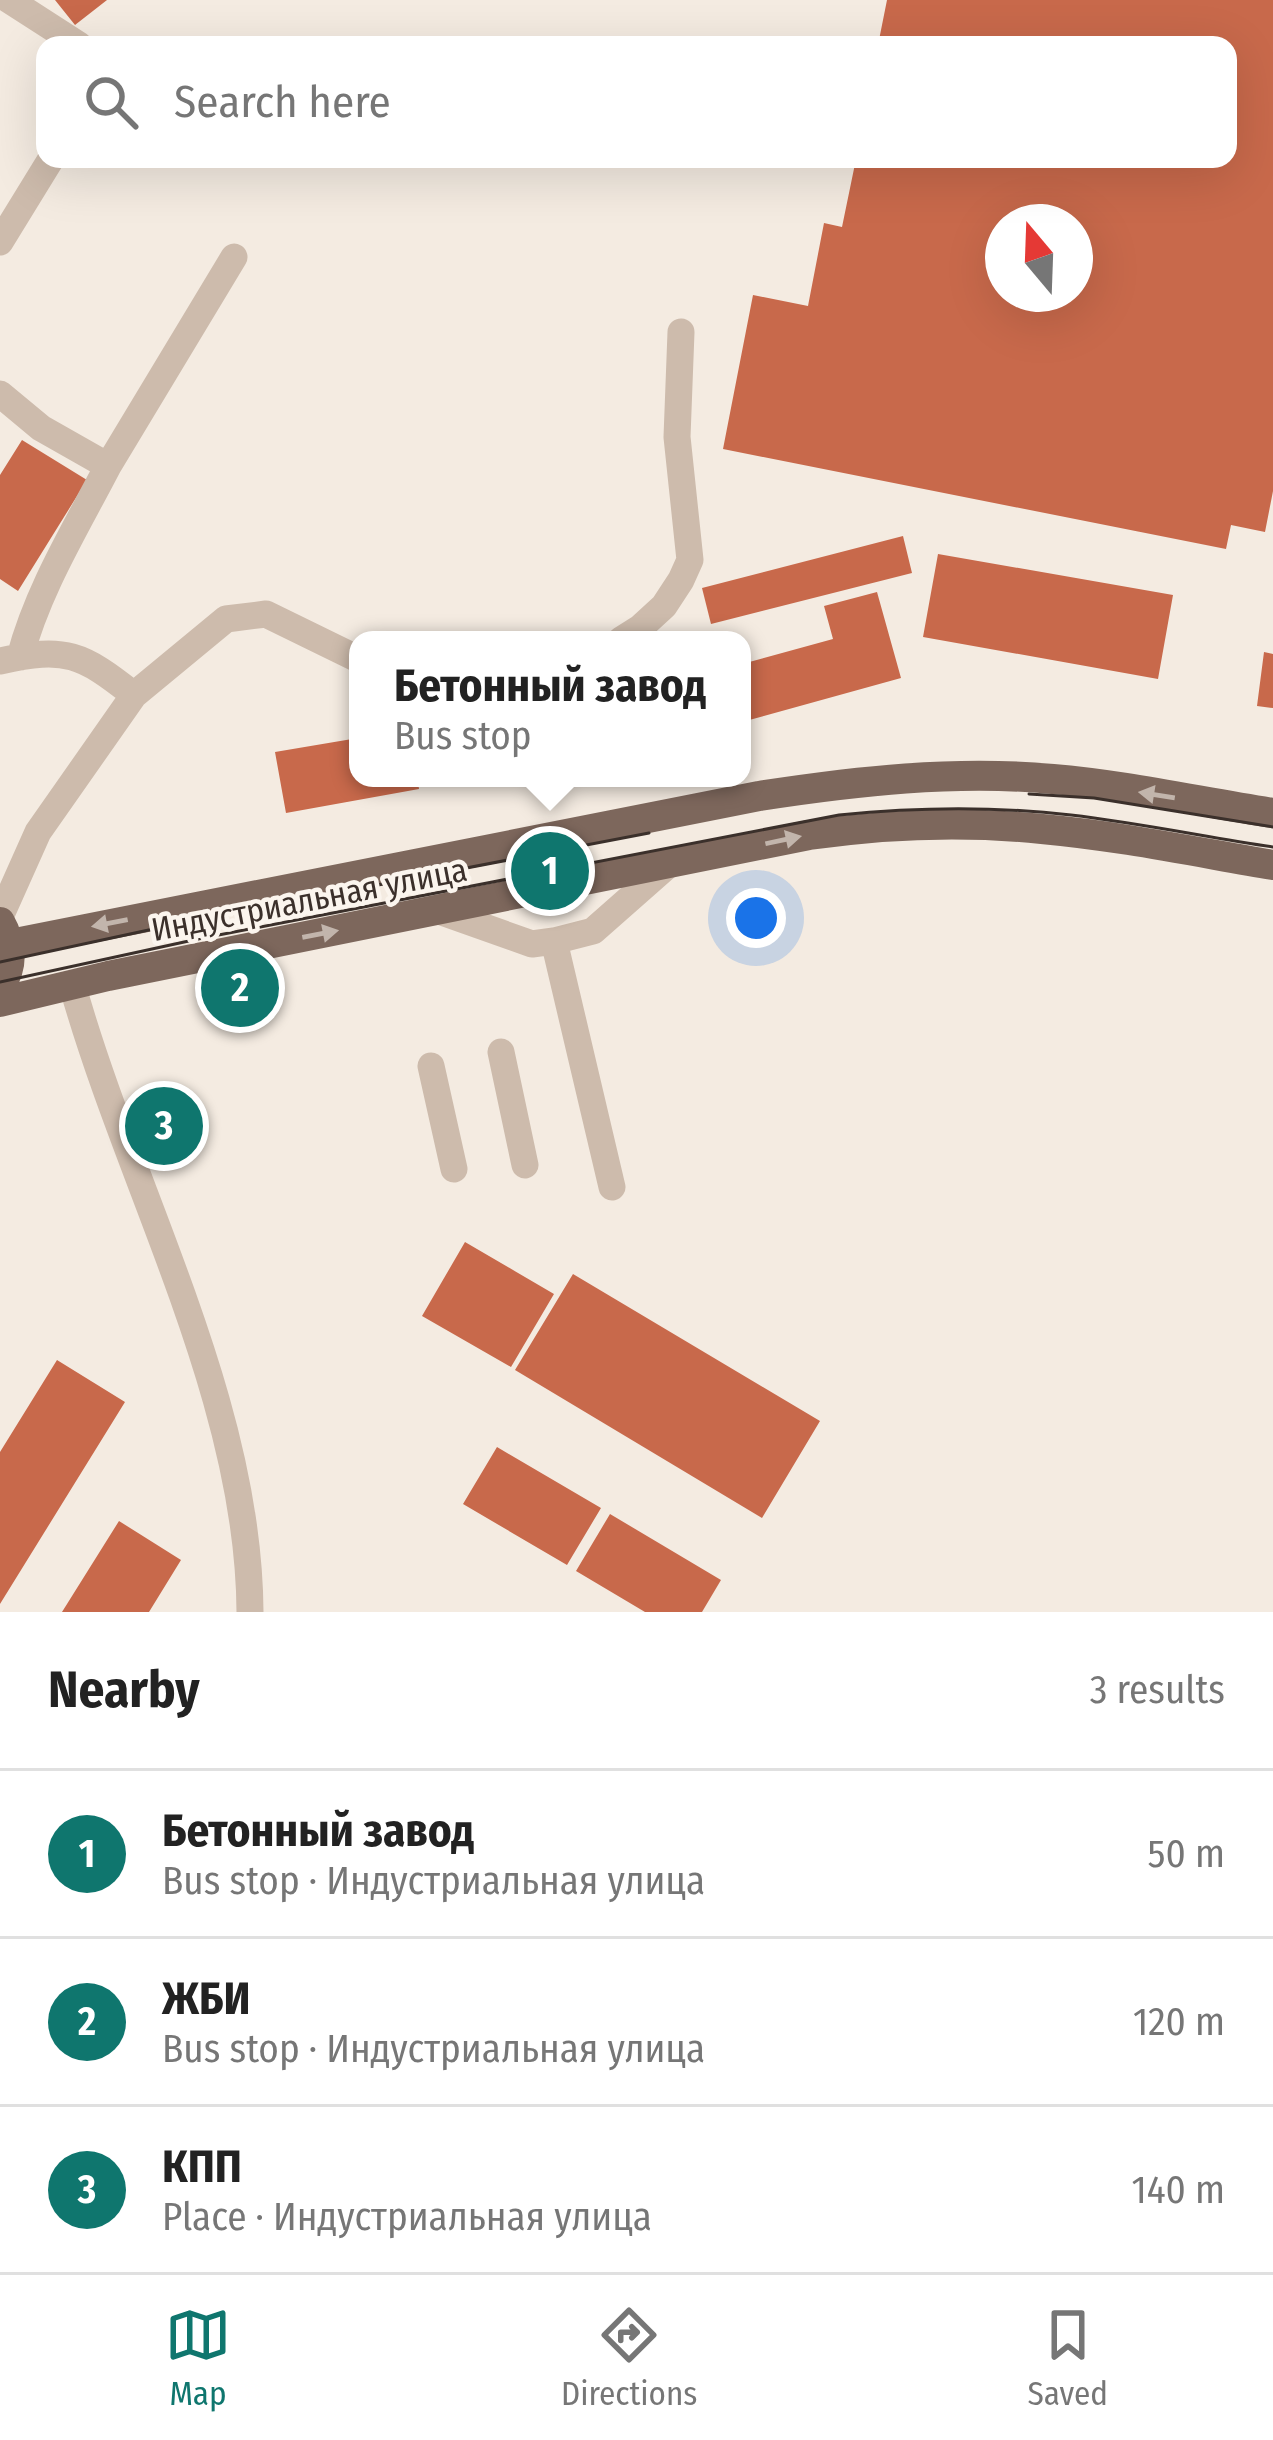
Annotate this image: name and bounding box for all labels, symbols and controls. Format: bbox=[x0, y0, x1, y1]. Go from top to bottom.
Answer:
search box bbox=[36, 36, 1237, 168]
icon: search bbox=[78, 69, 144, 135]
text: Search here bbox=[174, 75, 391, 129]
north arrow bbox=[985, 204, 1093, 312]
popup bbox=[349, 631, 751, 787]
text: Бетонный завод bbox=[394, 659, 706, 713]
text: Bus stop bbox=[394, 713, 532, 759]
one-way arrow bbox=[1138, 785, 1176, 803]
pin: 1 bbox=[511, 826, 589, 916]
one-way arrow bbox=[765, 830, 803, 849]
street label: Индустриальная улица bbox=[148, 850, 470, 950]
your location bbox=[726, 888, 786, 948]
one-way arrow bbox=[91, 914, 129, 933]
one-way arrow bbox=[301, 924, 339, 943]
pin: 2 bbox=[201, 943, 279, 1033]
pin: 3 bbox=[125, 1081, 203, 1171]
text: Nearby bbox=[48, 1659, 200, 1721]
text: 3 results bbox=[1090, 1667, 1225, 1713]
text: Бетонный завод bbox=[162, 1804, 474, 1858]
text: 1 bbox=[79, 1831, 95, 1877]
text: 50 m bbox=[1148, 1831, 1225, 1877]
text: Bus stop · Индустриальная улица bbox=[162, 1858, 705, 1904]
text: ЖБИ bbox=[162, 1972, 250, 2026]
text: 2 bbox=[78, 1999, 96, 2045]
text: 120 m bbox=[1133, 1999, 1225, 2045]
text: Bus stop · Индустриальная улица bbox=[162, 2026, 705, 2072]
text: КПП bbox=[162, 2140, 242, 2194]
text: 3 bbox=[78, 2167, 96, 2213]
text: 140 m bbox=[1131, 2167, 1225, 2213]
text: Place · Индустриальная улица bbox=[162, 2194, 652, 2240]
tab: Map bbox=[165, 2302, 231, 2414]
tab: Directions bbox=[561, 2302, 697, 2414]
tab: Saved bbox=[1027, 2302, 1108, 2414]

